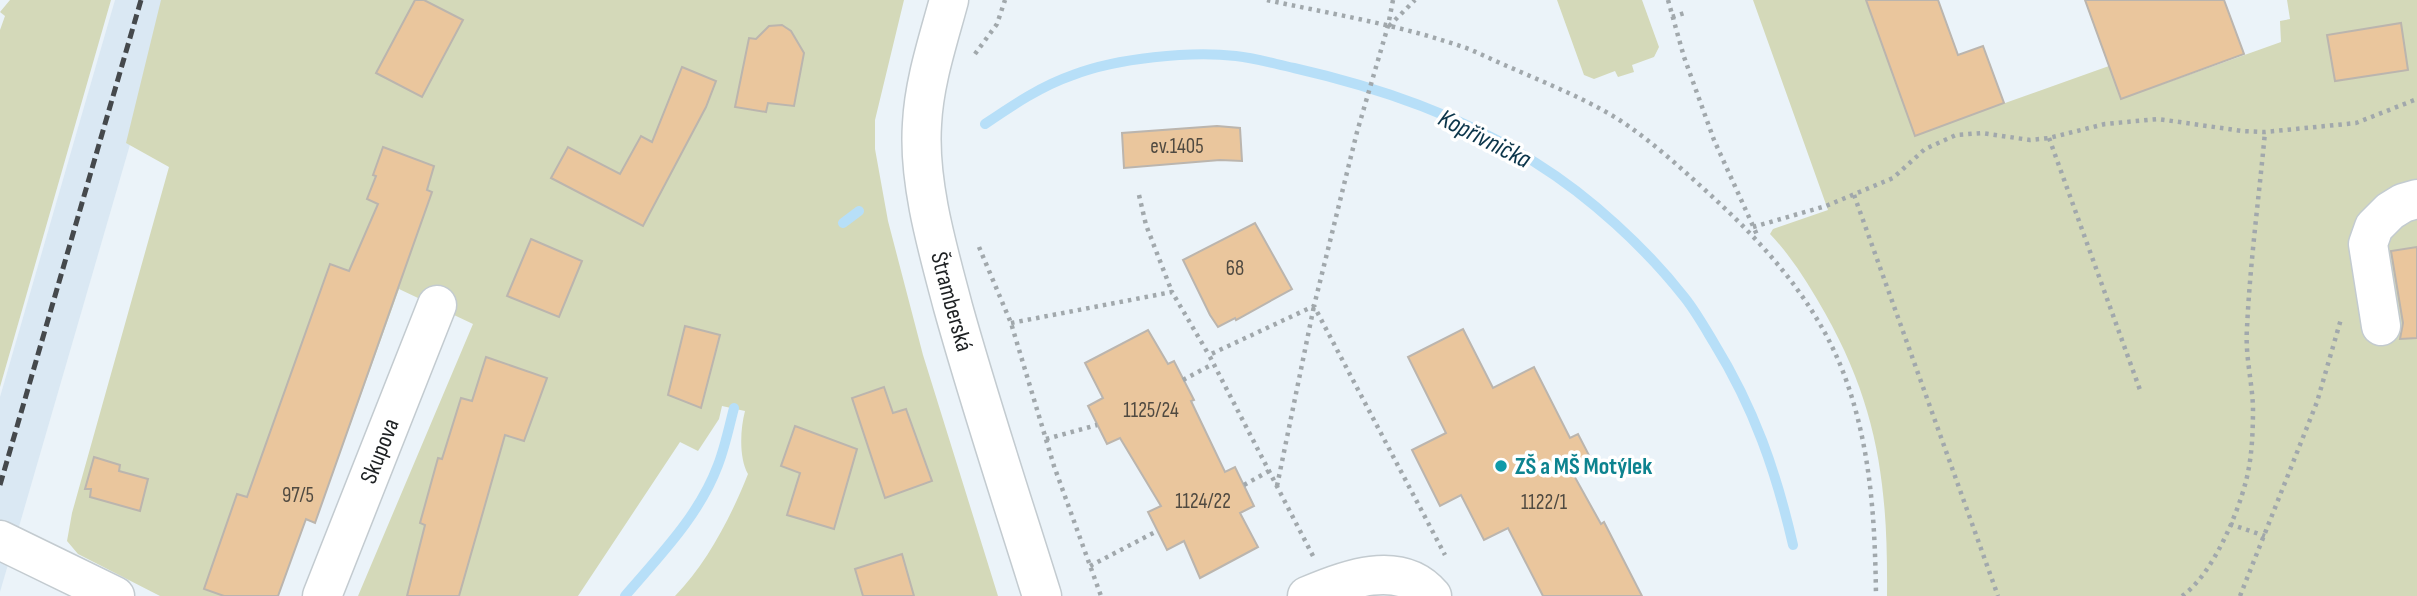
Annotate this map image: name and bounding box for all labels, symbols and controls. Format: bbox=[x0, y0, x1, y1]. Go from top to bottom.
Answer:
water label: Kopřivnička bbox=[1433, 103, 1536, 176]
house number: ev.1405 bbox=[1150, 134, 1204, 159]
street label: Štramberská bbox=[924, 249, 979, 355]
house number: 68 bbox=[1226, 256, 1244, 281]
house number: 1125/24 bbox=[1123, 398, 1179, 423]
street label: Skupova bbox=[354, 414, 406, 488]
place label: ZŠ a MŠ Motýlek bbox=[1515, 452, 1652, 481]
marker: ZŠ a MŠ Motýlek bbox=[1493, 458, 1509, 474]
house number: 97/5 bbox=[282, 483, 314, 508]
house number: 1124/22 bbox=[1175, 489, 1231, 514]
house number: 1122/1 bbox=[1521, 490, 1568, 515]

